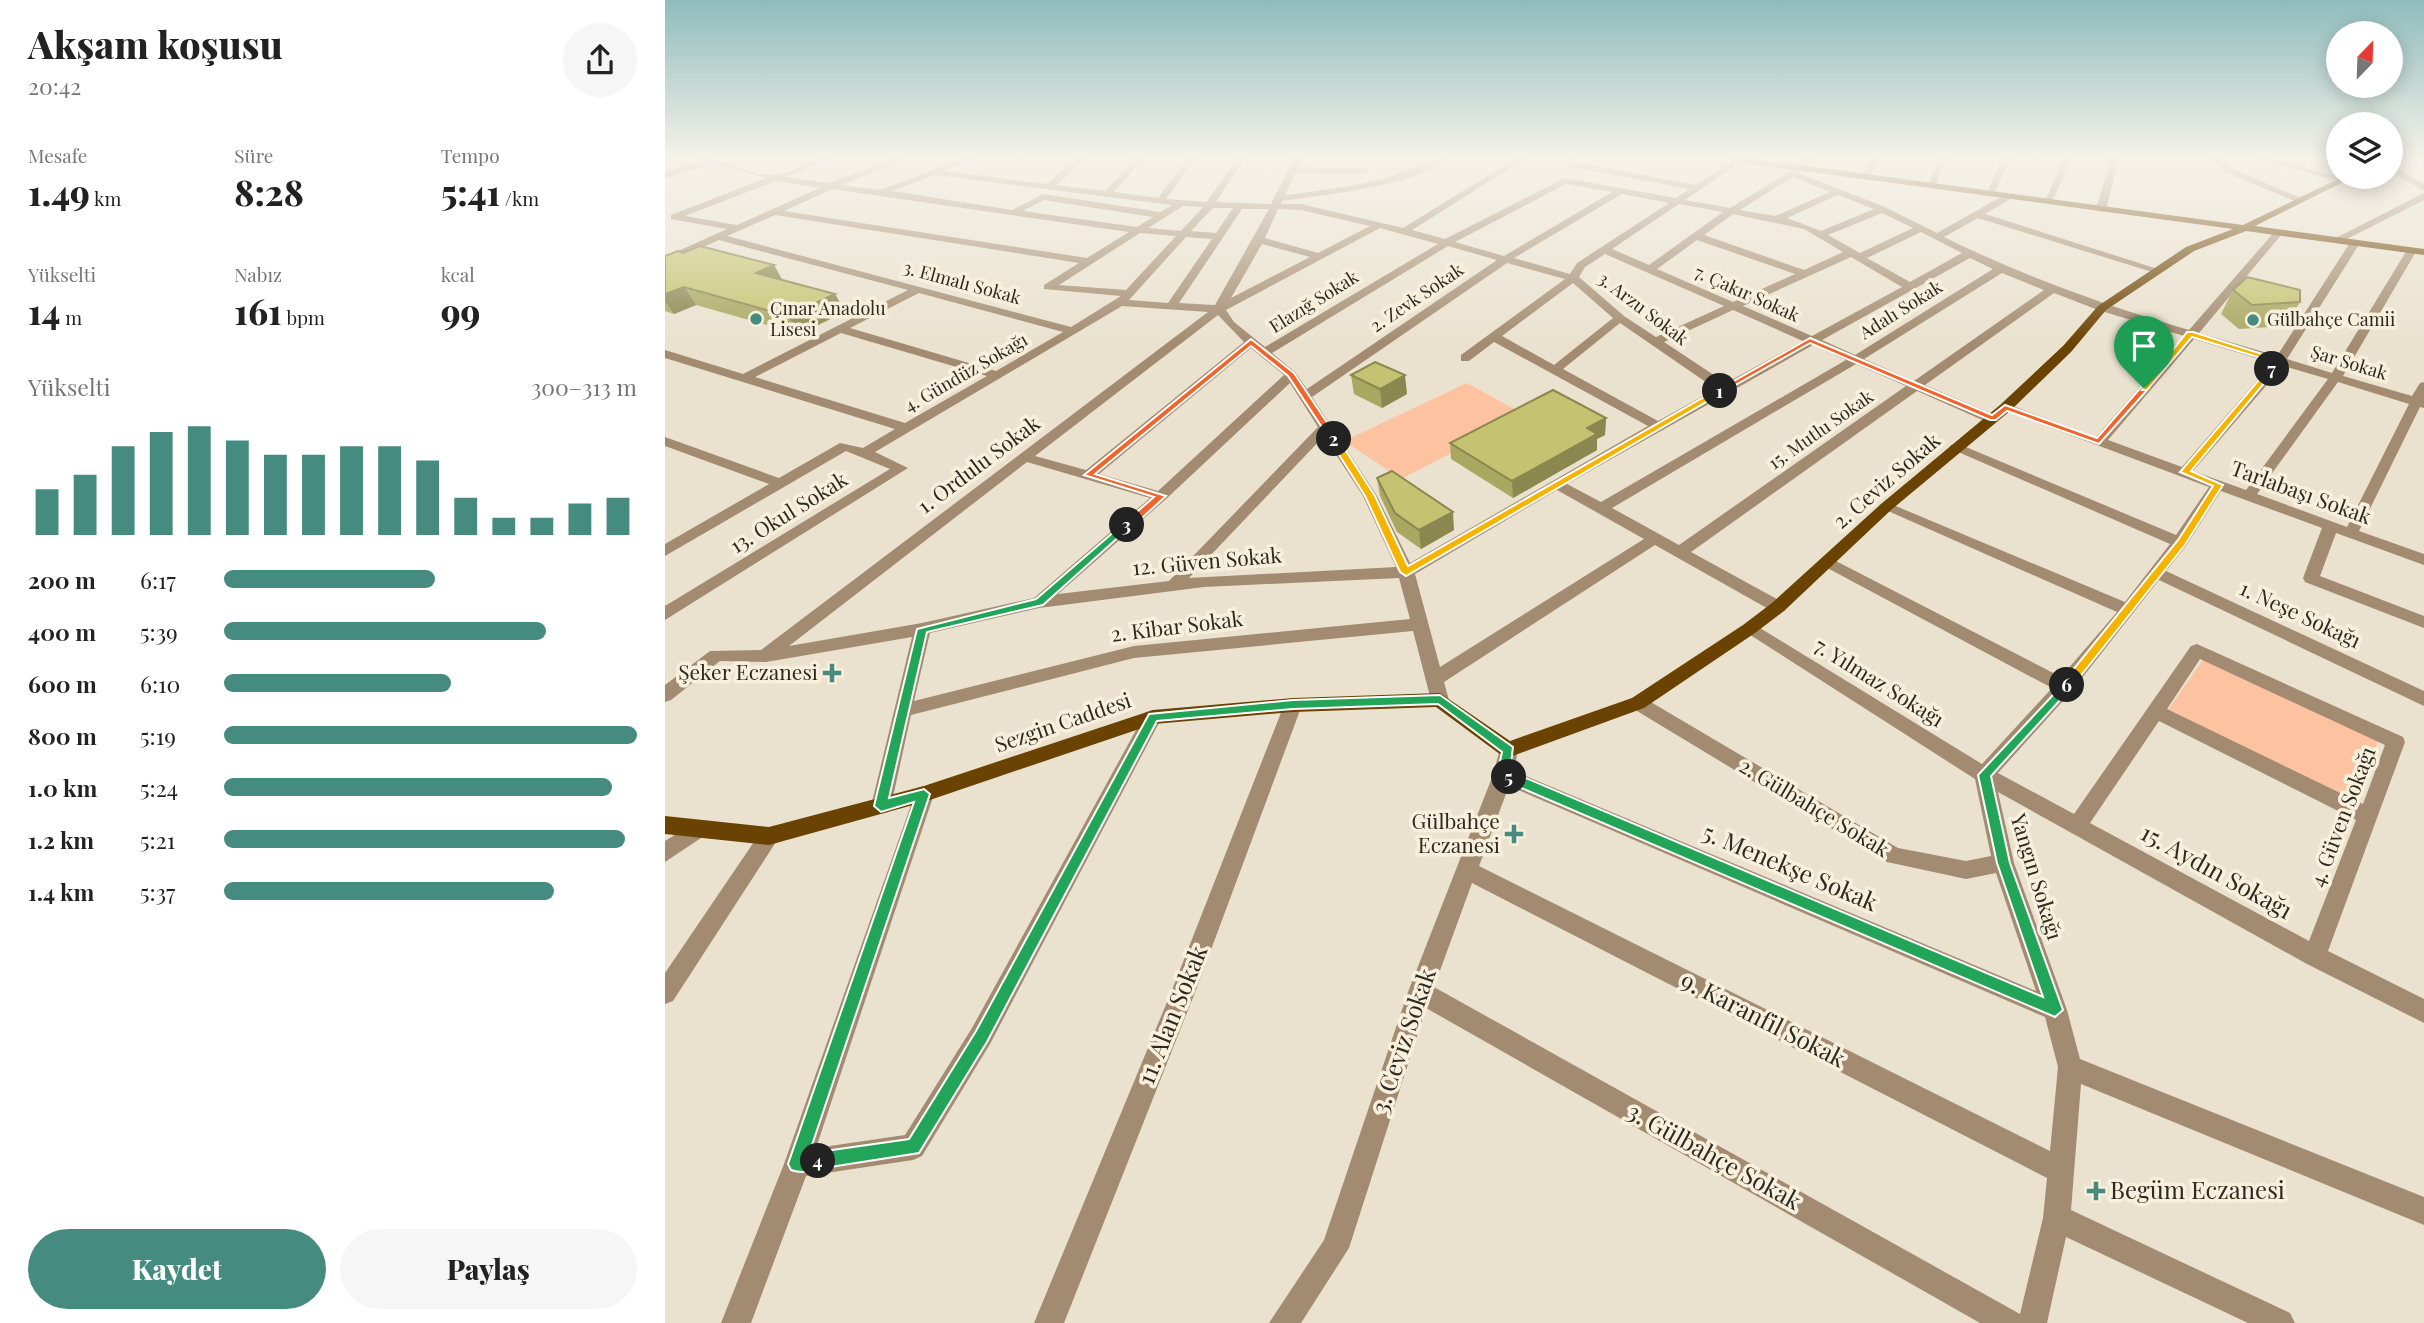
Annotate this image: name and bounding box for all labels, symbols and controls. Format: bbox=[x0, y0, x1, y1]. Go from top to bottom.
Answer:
text: Akşam koşusu bbox=[28, 18, 283, 69]
north arrow bbox=[2326, 21, 2403, 98]
map controls bbox=[2326, 21, 2403, 189]
button: share bbox=[563, 23, 637, 97]
text: 20:42 bbox=[28, 70, 81, 101]
button: layers bbox=[2326, 112, 2403, 189]
text: Mesafe bbox=[28, 142, 87, 168]
text: Süre bbox=[234, 142, 273, 168]
text: Tempo bbox=[441, 142, 500, 168]
text: 1.49 bbox=[28, 168, 90, 215]
text: 8:28 bbox=[234, 168, 304, 215]
text: 5:41 bbox=[441, 168, 500, 215]
text: km bbox=[90, 185, 121, 211]
text: /km bbox=[500, 185, 539, 211]
street label: 3. Elmalı Sokak bbox=[901, 255, 1024, 309]
street label: 2. Zevk Sokak bbox=[1365, 257, 1468, 337]
street label: 7. Çakır Sokak bbox=[1691, 259, 1804, 327]
text: Yükselti bbox=[28, 261, 96, 287]
text: Nabız bbox=[234, 261, 282, 287]
text: kcal bbox=[441, 261, 475, 287]
street label: Elazığ Sokak bbox=[1264, 264, 1363, 338]
street label: 3. Arzu Sokak bbox=[1594, 266, 1694, 350]
street label: Adalı Sokak bbox=[1854, 274, 1947, 345]
text: 14 bbox=[28, 287, 60, 334]
text: 161 bbox=[234, 287, 282, 334]
text: 99 bbox=[441, 287, 480, 334]
place label: Çınar Anadolu Lisesi bbox=[770, 296, 886, 341]
text: m bbox=[60, 304, 82, 330]
text: bpm bbox=[282, 304, 325, 330]
place label: Gülbahçe Camii bbox=[2267, 307, 2395, 331]
marker: Çınar Anadolu Lisesi bbox=[748, 311, 764, 327]
marker: Gülbahçe Camii bbox=[2245, 312, 2261, 328]
pin bbox=[2114, 316, 2174, 388]
street label: 4. Gündüz Sokağı bbox=[899, 327, 1032, 417]
icon: arrive bbox=[2125, 327, 2163, 365]
street label: Şar Sokak bbox=[2308, 339, 2391, 385]
pin: 7 bbox=[2255, 352, 2289, 386]
text: 7 bbox=[2267, 355, 2276, 381]
text: Yükselti bbox=[28, 371, 110, 402]
text: 300–313 m bbox=[531, 371, 637, 402]
pin: 1 bbox=[1703, 374, 1737, 408]
text: 1 bbox=[1716, 377, 1723, 403]
street label: 15. Mutlu Sokak bbox=[1763, 384, 1878, 474]
street label: 1. Ordulu Sokak bbox=[911, 408, 1045, 519]
pin: 2 bbox=[1317, 422, 1351, 457]
text: 2 bbox=[1329, 425, 1338, 451]
street label: 2. Ceviz Sokak bbox=[1826, 425, 1945, 534]
street label: Tarlabaşı Sokak bbox=[2228, 453, 2376, 530]
street label: 13. Okul Sokak bbox=[724, 464, 852, 559]
pin: 3 bbox=[1109, 508, 1145, 542]
text: 3 bbox=[1122, 511, 1131, 537]
street label: 12. Güven Sokak bbox=[1131, 539, 1283, 580]
text: 200 m bbox=[28, 564, 96, 595]
text: 6:17 bbox=[140, 564, 176, 595]
street label: 1. Neşe Sokağı bbox=[2236, 573, 2366, 653]
street label: 2. Kibar Sokak bbox=[1109, 603, 1245, 647]
text: 400 m bbox=[28, 616, 96, 647]
text: 5:39 bbox=[140, 616, 178, 647]
street label: 7. Yılmaz Sokağı bbox=[1810, 630, 1950, 732]
place label: Şeker Eczanesi bbox=[678, 657, 818, 685]
marker: Şeker Eczanesi bbox=[824, 665, 840, 681]
text: 600 m bbox=[28, 668, 97, 699]
text: 6:10 bbox=[140, 668, 180, 699]
pin: 6 bbox=[2049, 668, 2085, 702]
text: 6 bbox=[2061, 671, 2072, 697]
street label: Sezgin Caddesi bbox=[990, 685, 1134, 758]
text: 800 m bbox=[28, 720, 97, 751]
text: 5:19 bbox=[140, 720, 176, 751]
street label: 4. Güven Sokağı bbox=[2302, 742, 2381, 890]
street label: 2. Gülbahçe Sokak bbox=[1735, 750, 1896, 862]
pin: 5 bbox=[1491, 760, 1527, 794]
text: 5 bbox=[1504, 763, 1513, 789]
text: 1.0 km bbox=[28, 772, 97, 803]
text: 5:24 bbox=[140, 772, 178, 803]
place label: Gülbahçe Eczanesi bbox=[1412, 806, 1500, 858]
street label: Yangın Sokağı bbox=[2005, 809, 2070, 943]
street label: 5. Menekşe Sokak bbox=[1698, 815, 1884, 918]
street label: 15. Aydın Sokağı bbox=[2136, 815, 2298, 925]
text: 1.2 km bbox=[28, 824, 94, 855]
text: 5:21 bbox=[140, 824, 175, 855]
marker: Gülbahçe Eczanesi bbox=[1506, 826, 1522, 842]
text: 1.4 km bbox=[28, 876, 94, 907]
text: 5:37 bbox=[140, 876, 175, 907]
street label: 11. Alan Sokak bbox=[1129, 939, 1214, 1088]
street label: 3. Ceviz Sokak bbox=[1362, 963, 1442, 1117]
street label: 9. Karanfil Sokak bbox=[1676, 963, 1852, 1074]
street label: 3. Gülbahçe Sokak bbox=[1622, 1094, 1808, 1217]
pin: 4 bbox=[801, 1144, 835, 1178]
text: 4 bbox=[812, 1147, 823, 1173]
place label: Begüm Eczanesi bbox=[2110, 1173, 2285, 1205]
marker: Begüm Eczanesi bbox=[2088, 1183, 2104, 1199]
button: Kaydet bbox=[28, 1229, 326, 1309]
button: Paylaş bbox=[340, 1229, 637, 1309]

